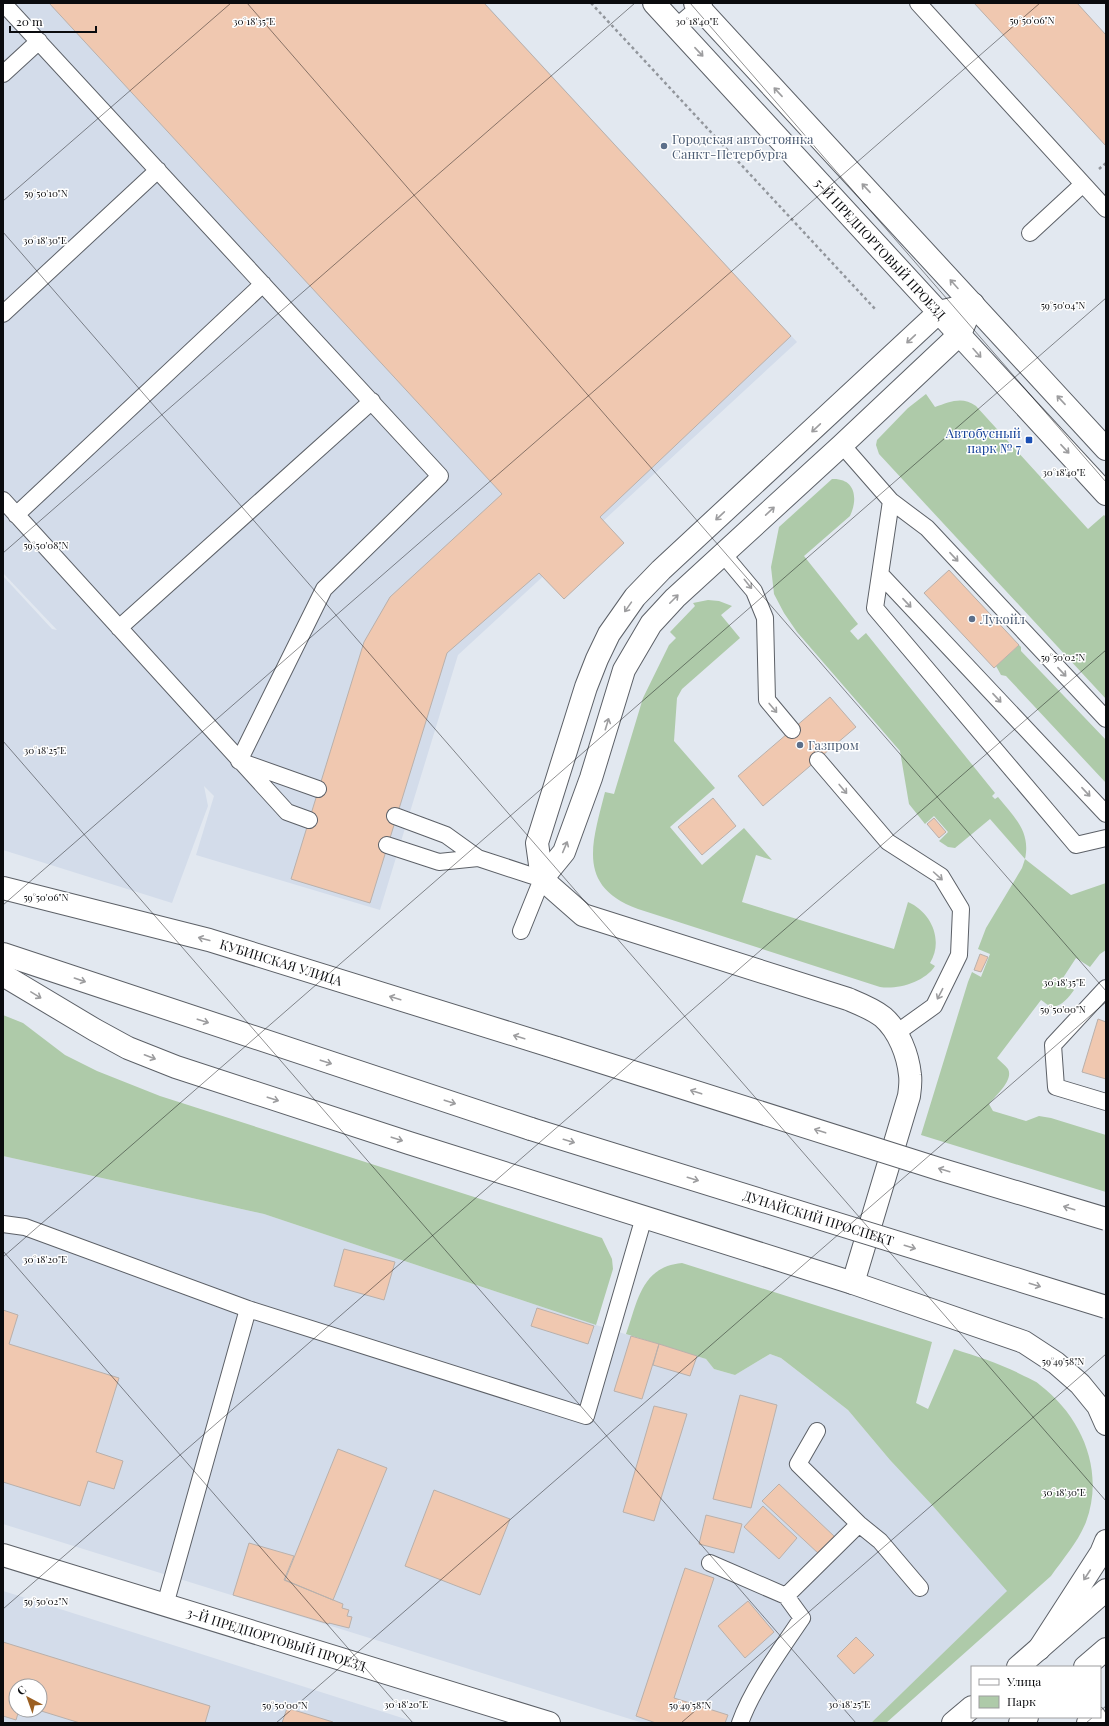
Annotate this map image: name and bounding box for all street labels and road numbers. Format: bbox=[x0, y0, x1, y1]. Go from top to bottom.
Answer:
street label: 5-Й ПРЕДПОРТОВЫЙ ПРОЕЗД bbox=[811, 174, 950, 323]
street label: КУБИНСКАЯ УЛИЦА bbox=[218, 935, 345, 989]
street label: ДУНАЙСКИЙ ПРОСПЕКТ bbox=[741, 1186, 896, 1249]
street label: 3-Й ПРЕДПОРТОВЫЙ ПРОЕЗД bbox=[185, 1603, 368, 1674]

